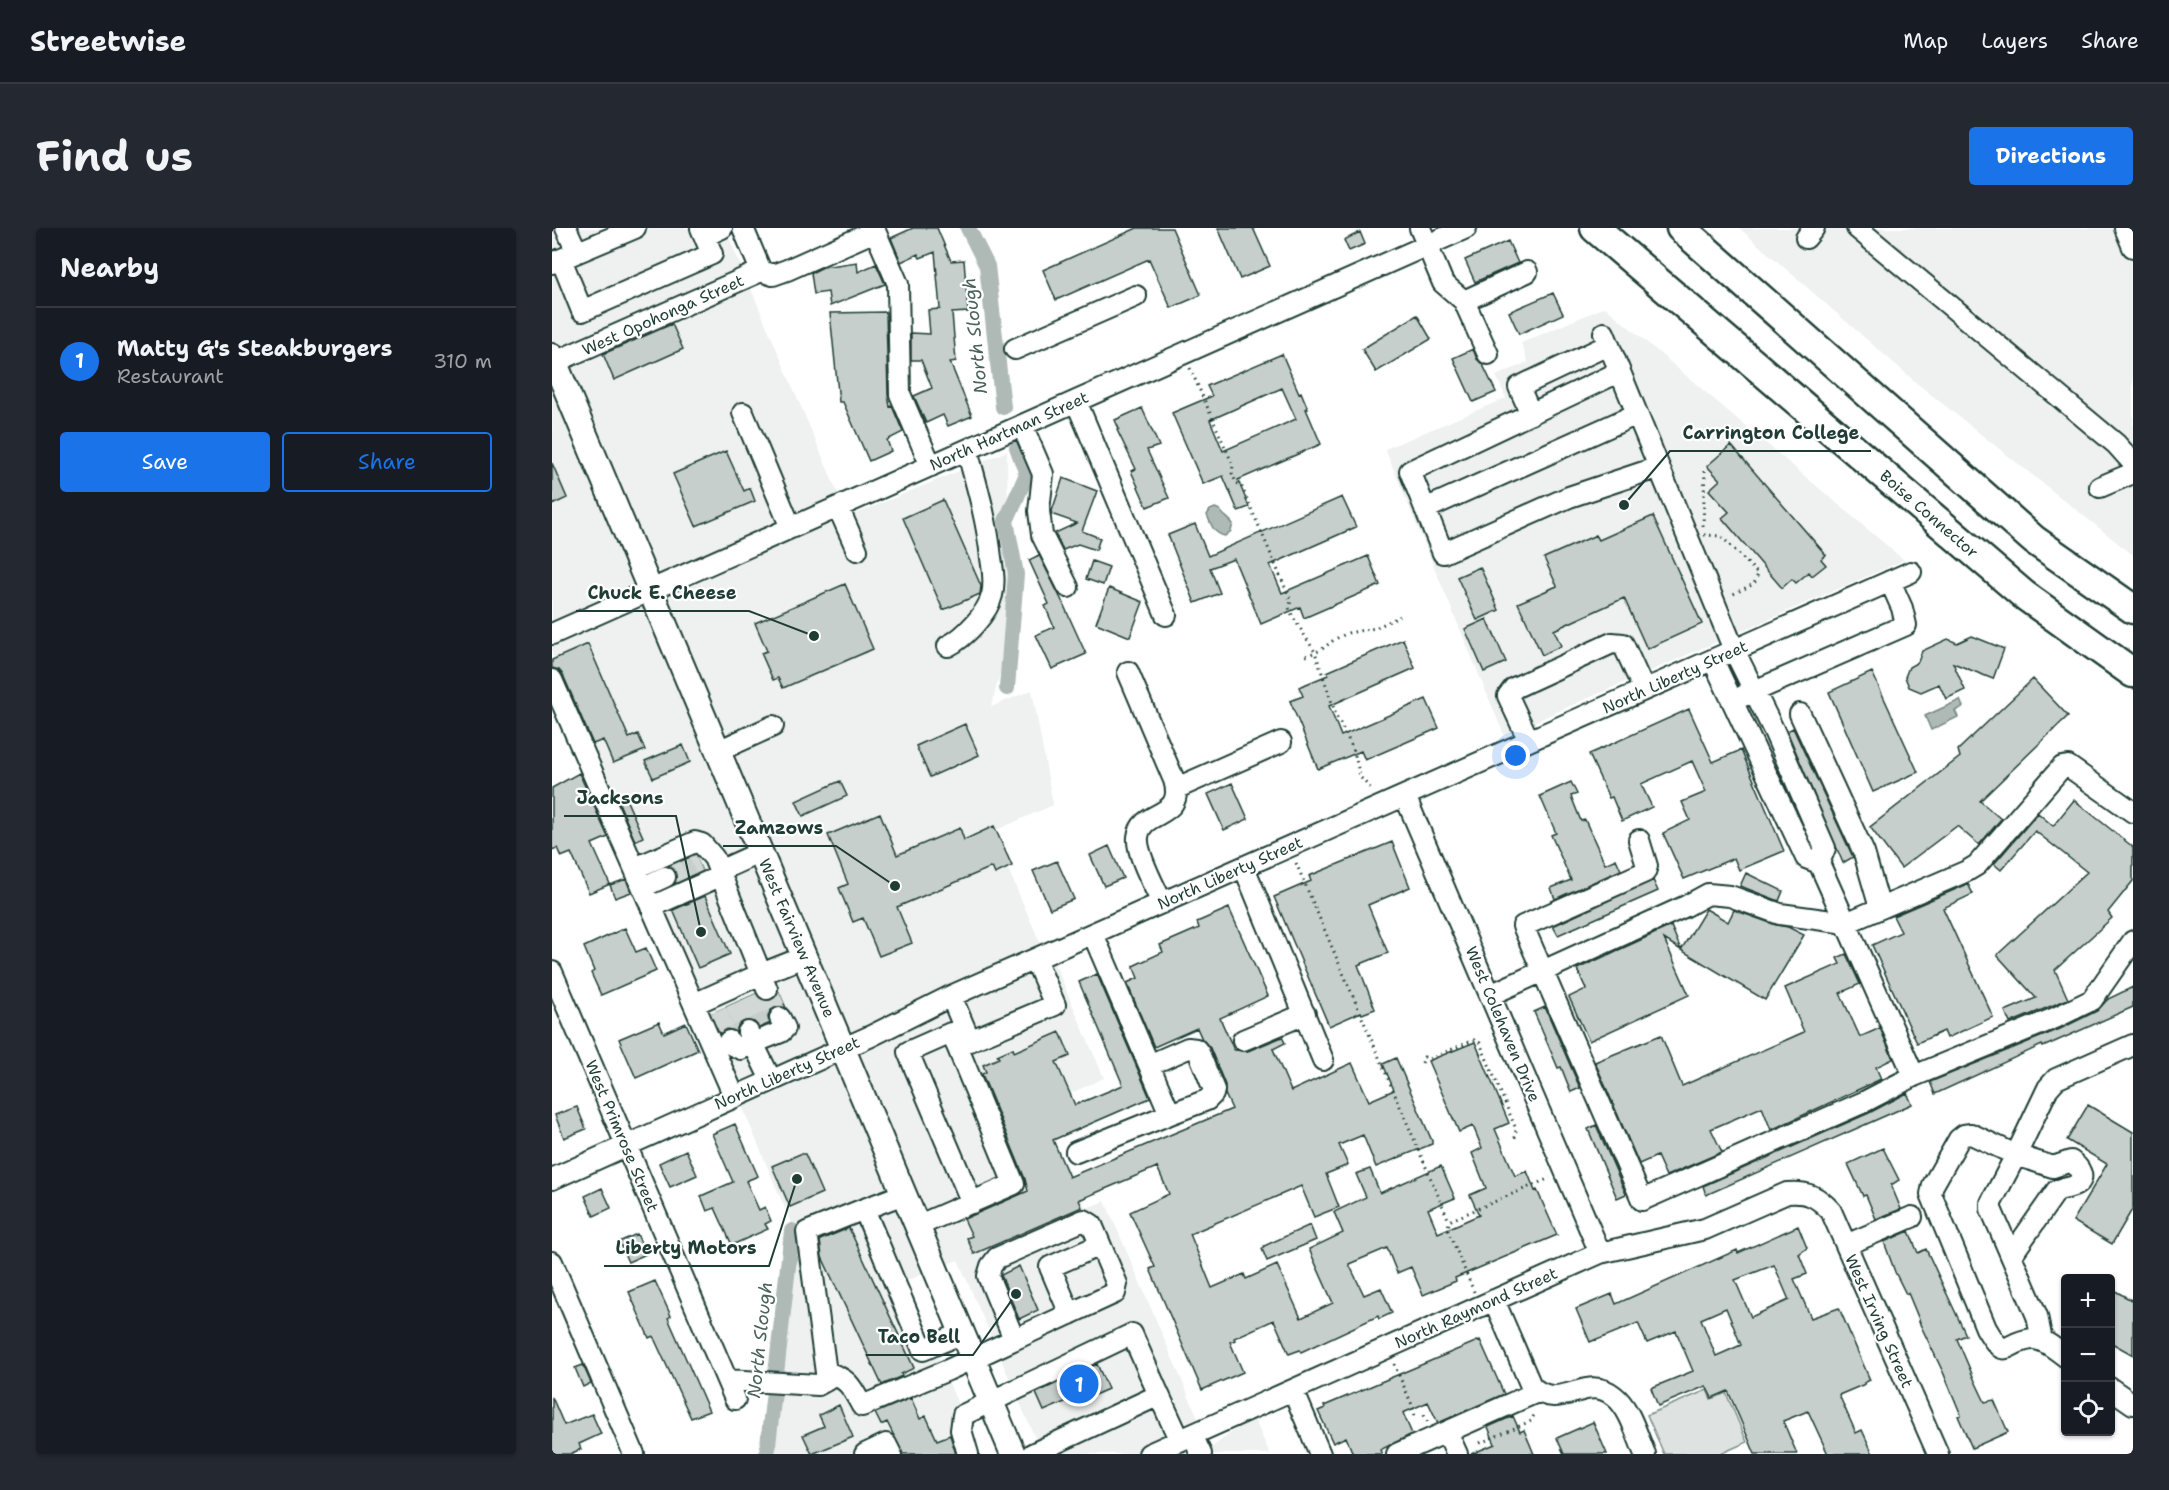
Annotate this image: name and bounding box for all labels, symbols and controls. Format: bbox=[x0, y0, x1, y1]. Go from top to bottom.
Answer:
text: Streetwise bbox=[30, 22, 186, 60]
text: Map bbox=[1903, 27, 1948, 55]
text: Layers bbox=[1981, 27, 2048, 55]
text: Share bbox=[2081, 27, 2139, 55]
button: Directions bbox=[1969, 127, 2133, 185]
text: Find us bbox=[36, 128, 193, 184]
text: Nearby bbox=[60, 250, 159, 285]
street label: West Opohonga Street bbox=[579, 270, 747, 360]
water label: North Slough bbox=[957, 277, 993, 395]
text: Matty G's Steakburgers bbox=[117, 334, 392, 363]
text: 1 bbox=[75, 348, 84, 374]
text: 310 m bbox=[433, 348, 492, 374]
text: Restaurant bbox=[117, 363, 224, 389]
street label: North Hartman Street bbox=[926, 386, 1092, 476]
callout: Carrington College bbox=[1670, 415, 1871, 451]
text: Carrington College bbox=[1683, 421, 1860, 445]
button: Save bbox=[60, 432, 270, 492]
button: Share bbox=[282, 432, 492, 492]
street label: Boise Connector bbox=[1875, 465, 1983, 563]
callout: Chuck E. Cheese bbox=[576, 575, 749, 611]
text: Chuck E. Cheese bbox=[587, 581, 737, 605]
street label: North Liberty Street bbox=[1599, 635, 1751, 719]
your location bbox=[1501, 741, 1530, 770]
callout: Jacksons bbox=[564, 780, 676, 816]
text: Jacksons bbox=[576, 786, 664, 810]
callout: Zamzows bbox=[723, 810, 836, 846]
text: Zamzows bbox=[735, 816, 823, 840]
street label: North Liberty Street bbox=[1154, 831, 1306, 915]
street label: West Fairview Avenue bbox=[754, 855, 840, 1021]
street label: West Colehaven Drive bbox=[1461, 943, 1545, 1105]
street label: North Liberty Street bbox=[711, 1031, 863, 1115]
street label: West Primrose Street bbox=[580, 1057, 664, 1215]
callout: Liberty Motors bbox=[604, 1230, 769, 1266]
text: Liberty Motors bbox=[615, 1236, 757, 1260]
street label: West Irving Street bbox=[1840, 1251, 1918, 1391]
street label: North Raymond Street bbox=[1391, 1263, 1561, 1353]
map controls bbox=[2061, 1274, 2115, 1436]
button: + bbox=[2061, 1274, 2115, 1328]
water label: North Slough bbox=[742, 1281, 778, 1399]
callout: Taco Bell bbox=[866, 1319, 973, 1355]
text: Taco Bell bbox=[878, 1325, 960, 1349]
button: − bbox=[2061, 1328, 2115, 1382]
pin: 1 bbox=[1060, 1362, 1098, 1406]
button: locate bbox=[2061, 1382, 2115, 1436]

